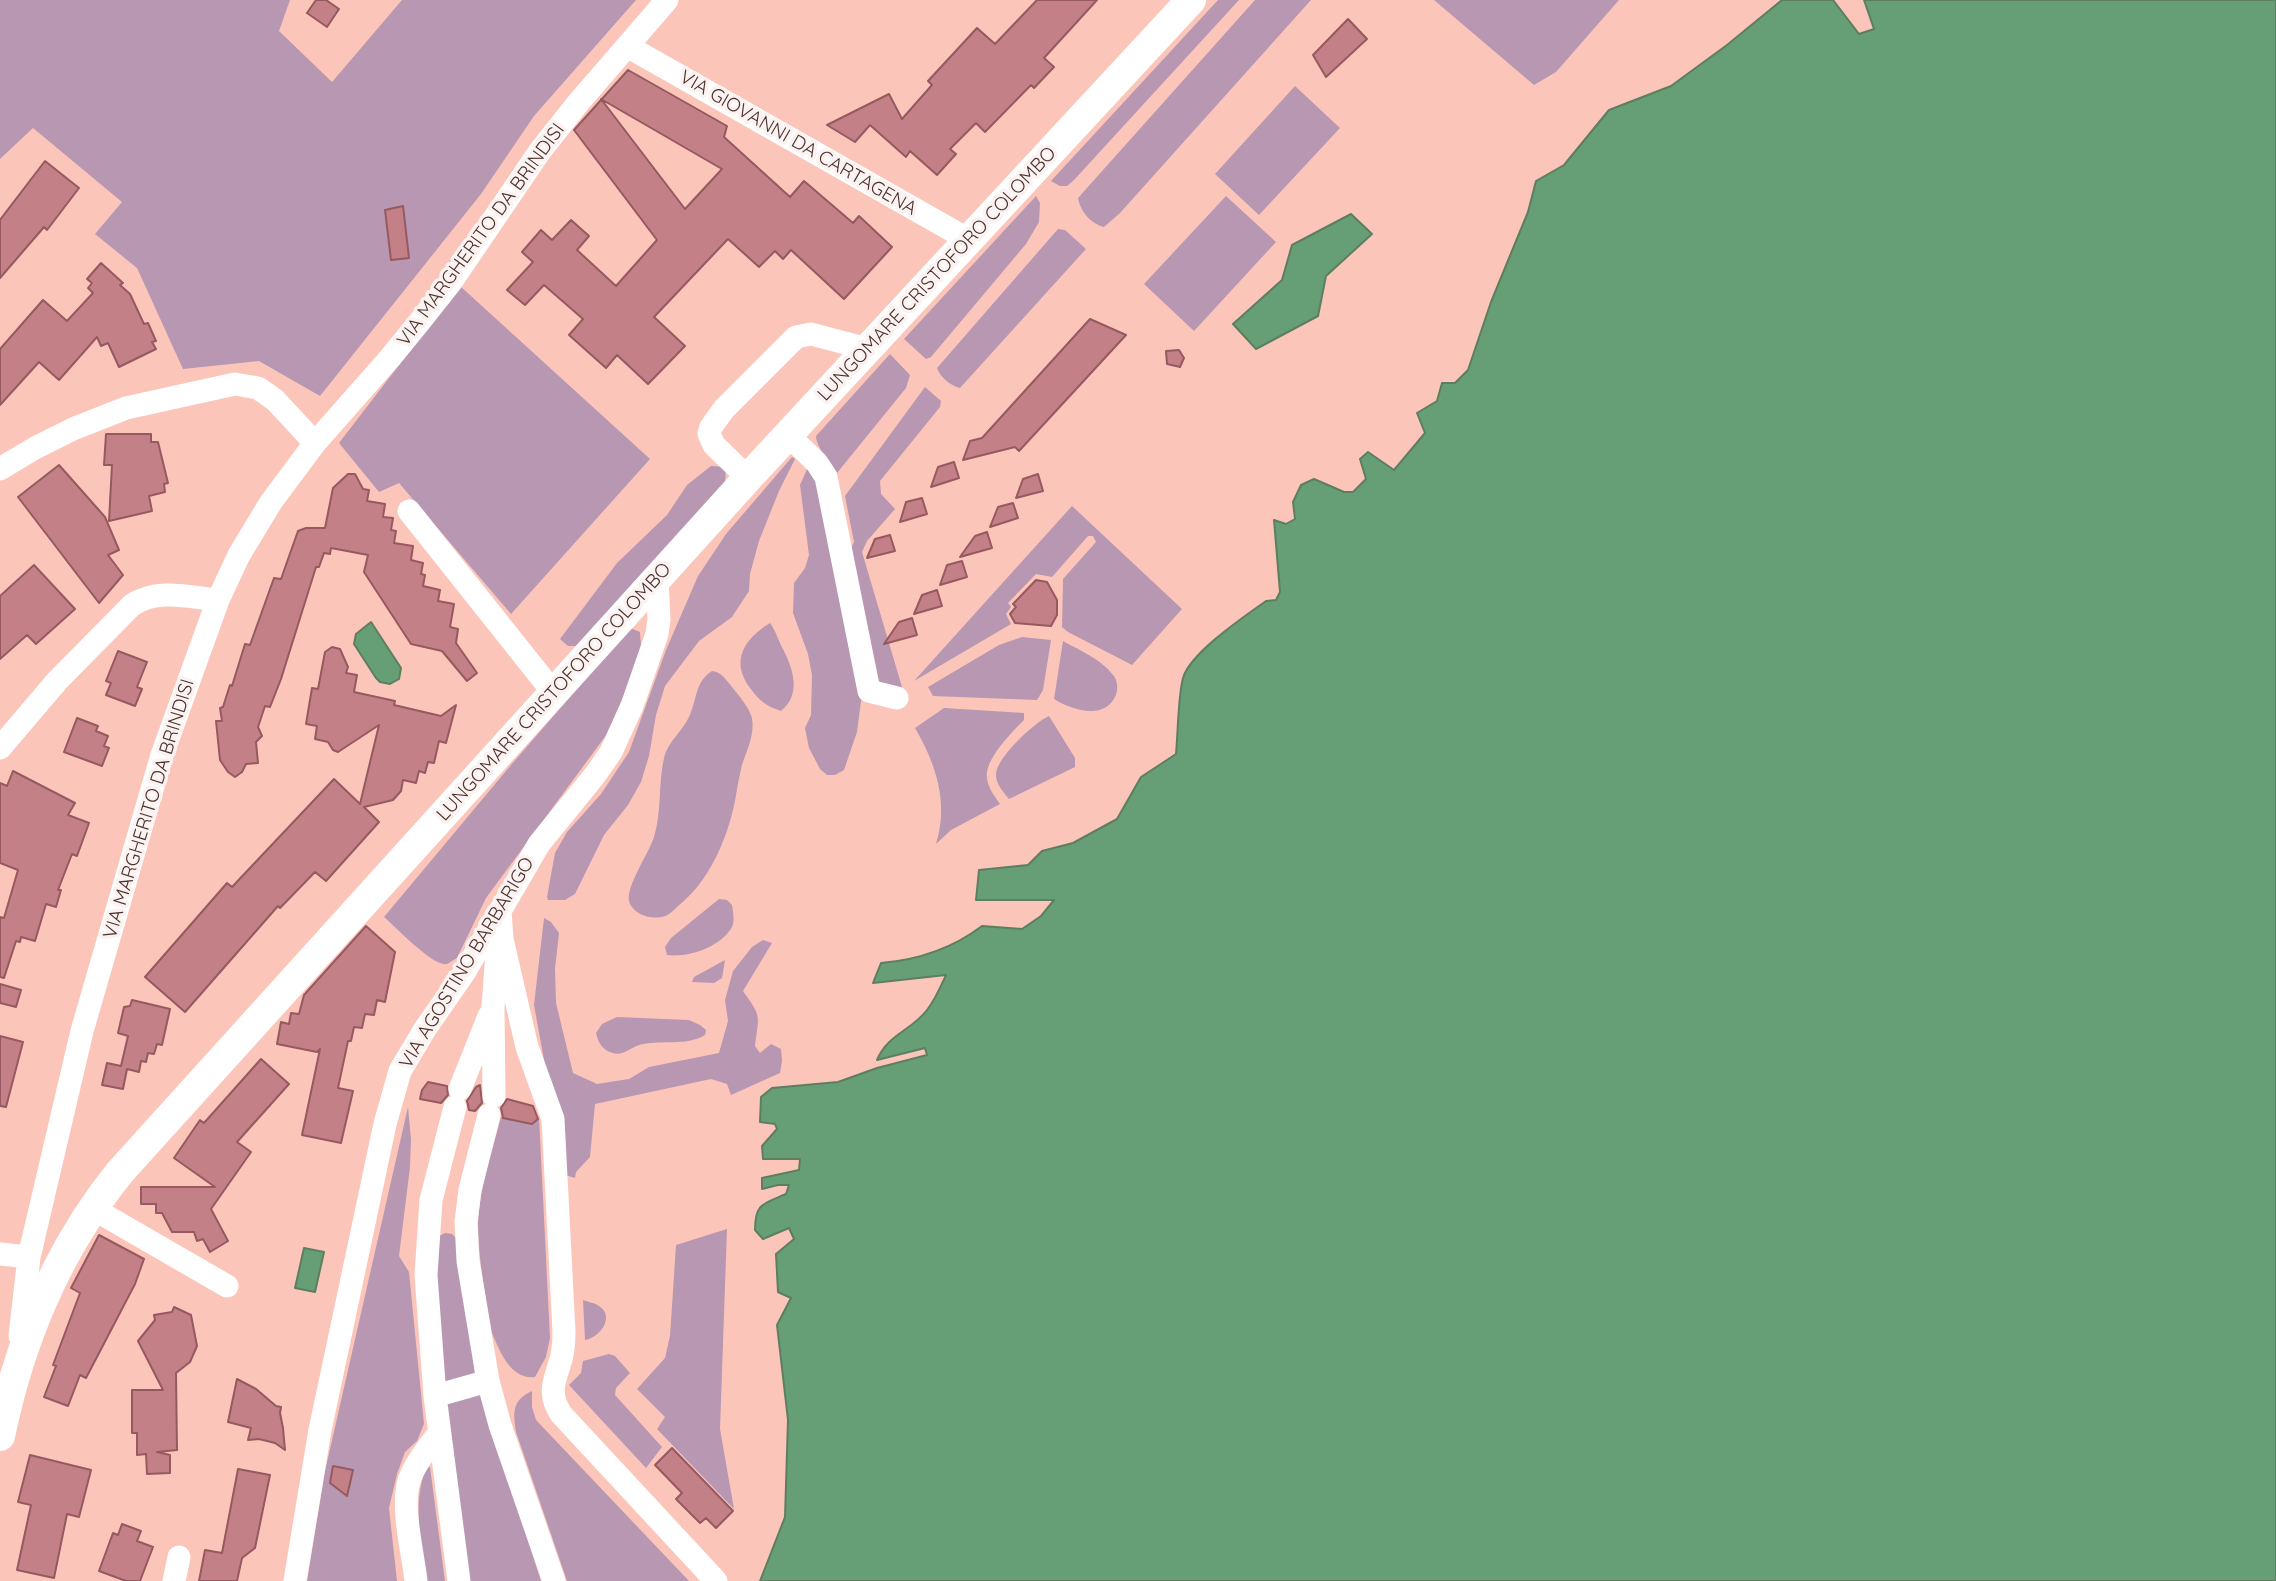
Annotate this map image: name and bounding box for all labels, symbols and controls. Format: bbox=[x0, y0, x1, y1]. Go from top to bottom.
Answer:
street label: VIA GIOVANNI DA CARTAGENA bbox=[675, 66, 921, 220]
street label: VIA MARGHERITO DA BRINDISI bbox=[392, 119, 570, 351]
street label: LUNGOMARE CRISTOFORO COLOMBO bbox=[813, 142, 1061, 406]
street label: LUNGOMARE CRISTOFORO COLOMBO bbox=[432, 558, 676, 826]
street label: VIA MARGHERITO DA BRINDISI bbox=[99, 677, 199, 941]
street label: VIA AGOSTINO BARBARIGO bbox=[395, 853, 539, 1073]

